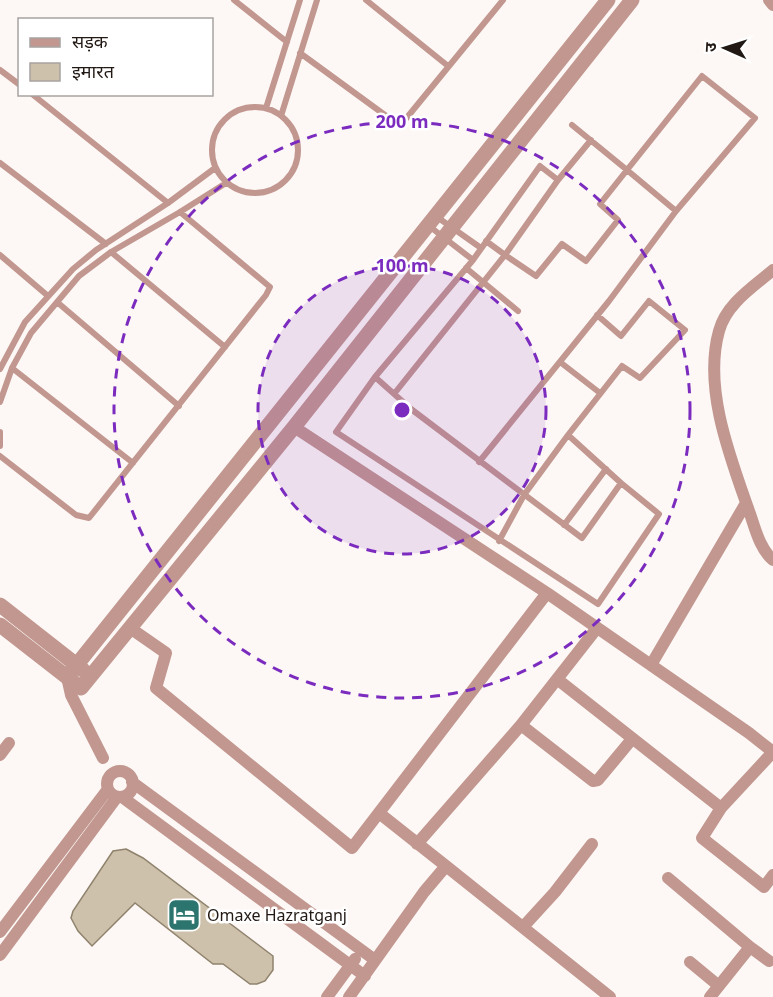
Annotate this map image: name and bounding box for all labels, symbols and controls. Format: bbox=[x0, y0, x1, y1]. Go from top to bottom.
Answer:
legend bbox=[18, 18, 213, 96]
north arrow bbox=[695, 18, 755, 78]
text: सड़क bbox=[72, 29, 109, 53]
text: उ bbox=[699, 41, 721, 52]
text: इमारत bbox=[72, 59, 115, 83]
text: 200 m bbox=[375, 109, 429, 133]
text: 100 m bbox=[375, 253, 429, 277]
centre of rings bbox=[392, 400, 412, 420]
hotel icon: Omaxe Hazratganj bbox=[166, 897, 202, 933]
place label: Omaxe Hazratganj bbox=[207, 904, 347, 926]

